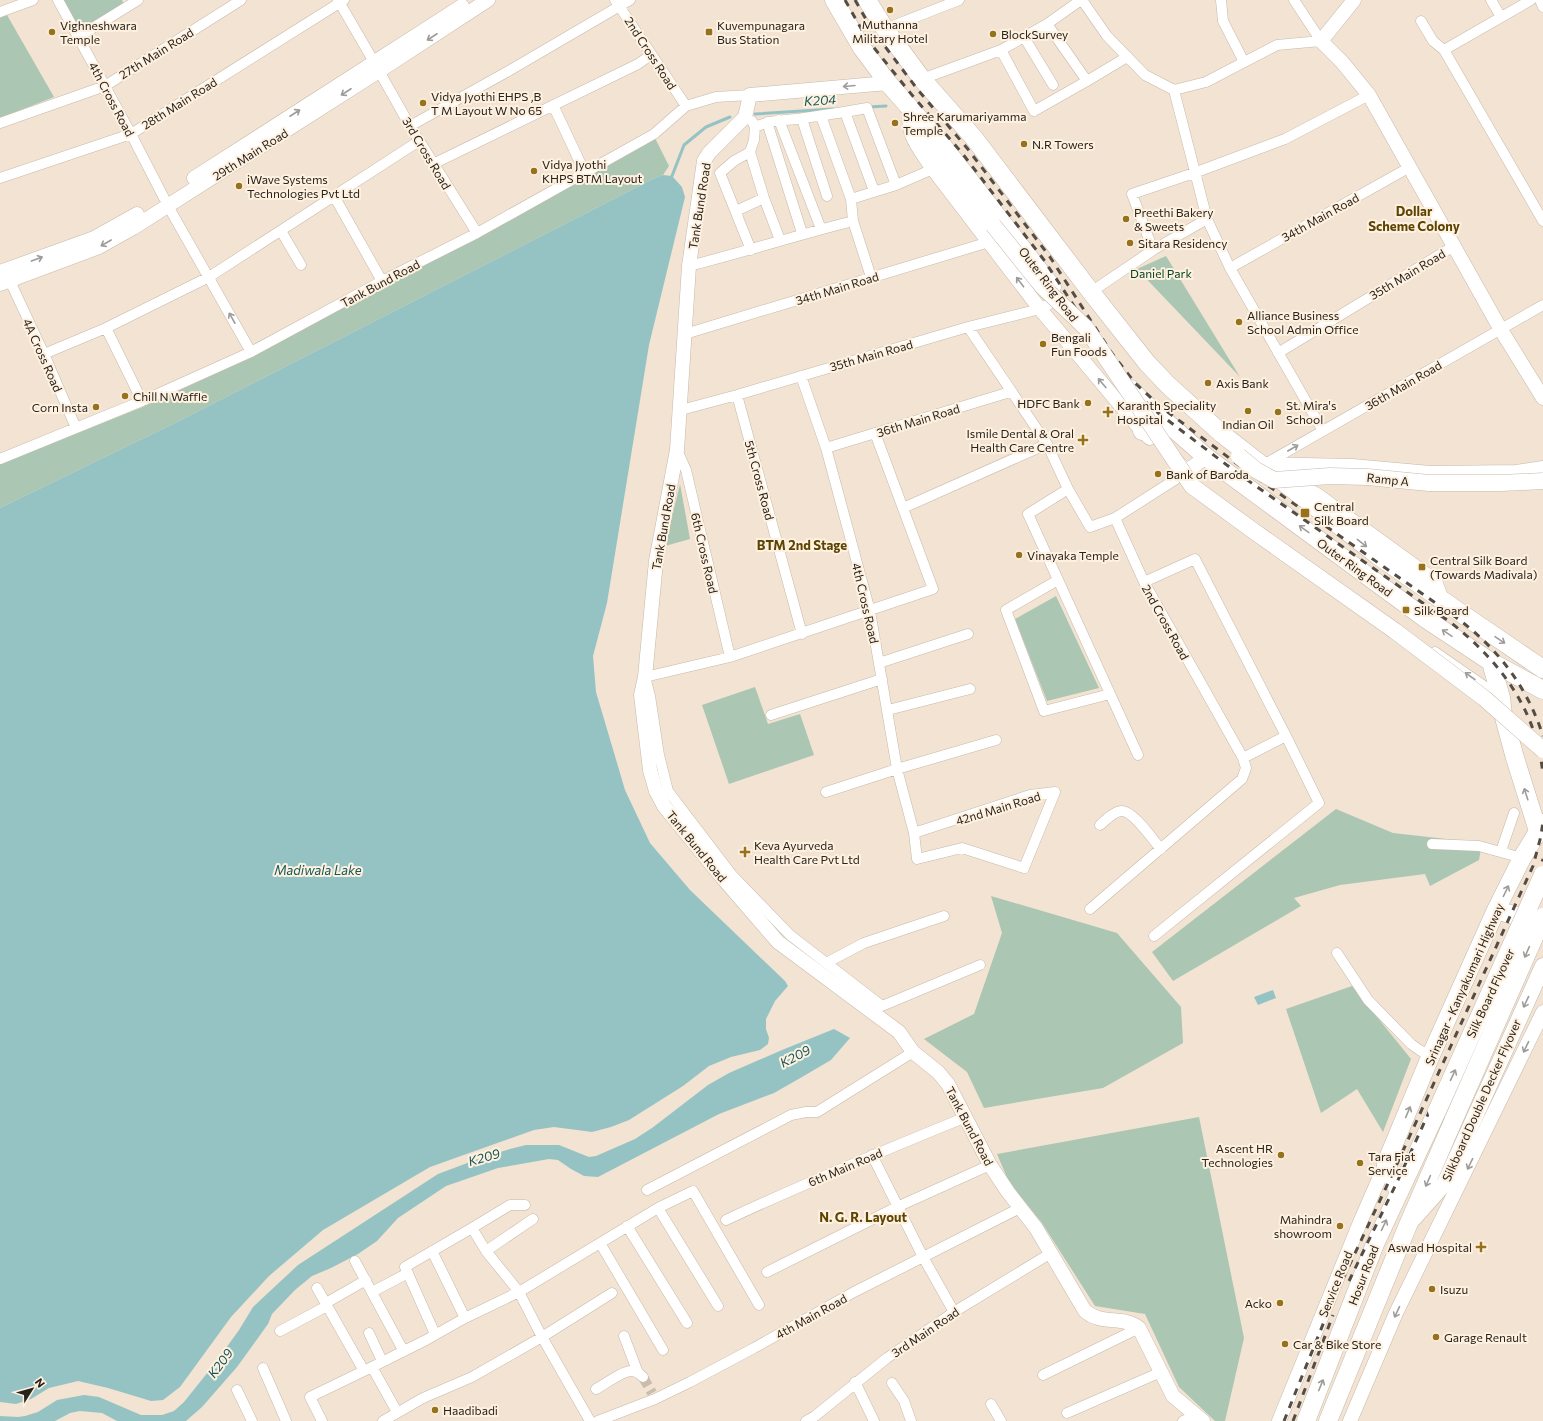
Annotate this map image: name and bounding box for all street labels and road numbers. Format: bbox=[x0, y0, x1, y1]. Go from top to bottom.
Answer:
street label: 2nd Cross Road bbox=[622, 14, 680, 92]
street label: 27th Main Road bbox=[116, 25, 196, 81]
street label: 4th Cross Road bbox=[86, 59, 138, 139]
street label: 28th Main Road bbox=[139, 74, 219, 132]
street label: 3rd Cross Road bbox=[400, 114, 454, 192]
street label: 29th Main Road bbox=[210, 125, 290, 183]
street label: Tank Bund Road bbox=[685, 162, 713, 250]
street label: 34th Main Road bbox=[1279, 190, 1361, 244]
street label: Outer Ring Road bbox=[1016, 244, 1082, 324]
street label: 35th Main Road bbox=[1367, 246, 1447, 302]
street label: Tank Bund Road bbox=[338, 256, 422, 310]
street label: 34th Main Road bbox=[794, 269, 880, 307]
street label: 4A Cross Road bbox=[21, 316, 65, 394]
street label: 35th Main Road bbox=[828, 336, 914, 374]
street label: 36th Main Road bbox=[1362, 357, 1444, 413]
street label: 36th Main Road bbox=[875, 401, 961, 439]
street label: 5th Cross Road bbox=[743, 439, 777, 522]
street label: Ramp A bbox=[1366, 470, 1410, 488]
street label: Tank Bund Road bbox=[649, 483, 677, 571]
street label: 6th Cross Road bbox=[689, 511, 721, 595]
street label: Outer Ring Road bbox=[1315, 535, 1395, 599]
street label: 4th Cross Road bbox=[850, 561, 882, 645]
street label: 2nd Cross Road bbox=[1140, 582, 1192, 662]
street label: 42nd Main Road bbox=[954, 788, 1042, 828]
street label: Tank Bund Road bbox=[664, 808, 730, 884]
street label: Srinagar - Kanyakumari Highway bbox=[1422, 901, 1506, 1067]
street label: Silk Board Flyover bbox=[1463, 946, 1517, 1040]
street label: Silkboard Double Decker Flyover bbox=[1439, 1016, 1523, 1183]
street label: Tank Bund Road bbox=[943, 1084, 997, 1168]
street label: 6th Main Road bbox=[806, 1145, 884, 1189]
street label: Hosur Road bbox=[1345, 1243, 1381, 1307]
street label: Service Road bbox=[1315, 1249, 1355, 1319]
street label: 4th Main Road bbox=[773, 1291, 849, 1341]
street label: 3rd Main Road bbox=[889, 1304, 962, 1360]

